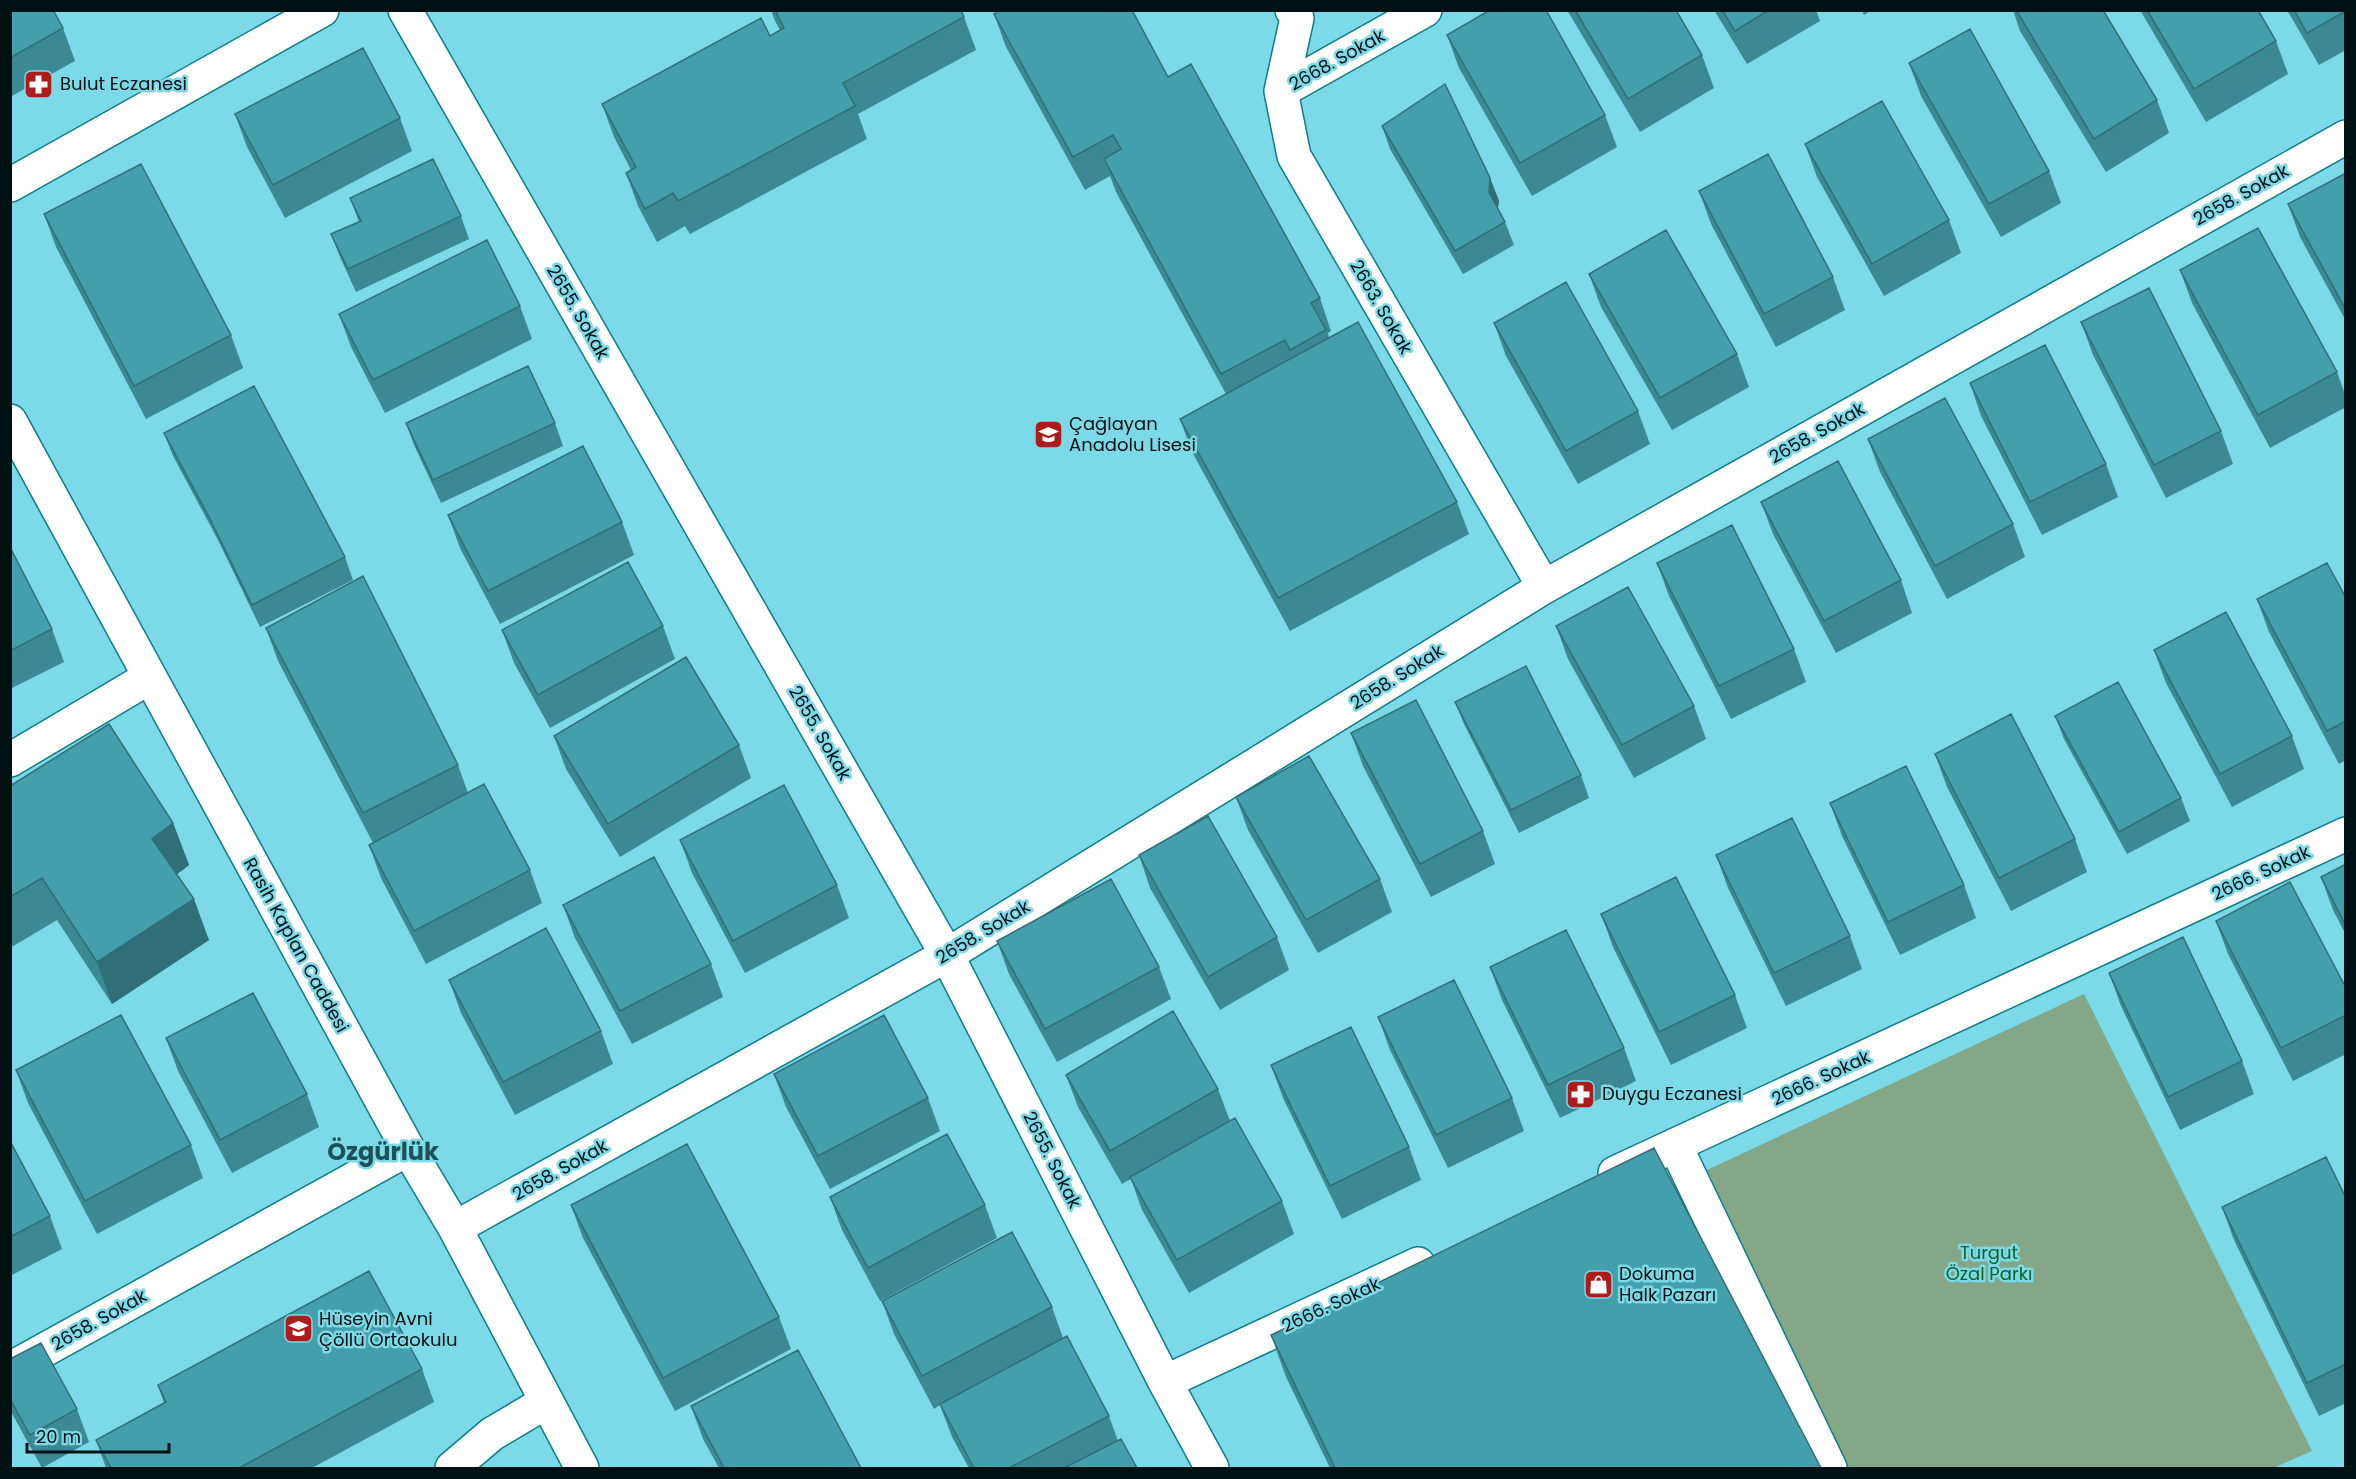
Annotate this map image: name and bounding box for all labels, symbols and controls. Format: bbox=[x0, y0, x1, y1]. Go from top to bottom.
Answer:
street label: 2668. Sokak bbox=[1284, 23, 1390, 96]
pharmacy icon: Bulut Eczanesi bbox=[23, 68, 55, 100]
place label: Bulut Eczanesi bbox=[60, 71, 187, 96]
street label: 2658. Sokak bbox=[2188, 158, 2294, 231]
street label: 2663. Sokak bbox=[1344, 255, 1419, 359]
street label: 2655. Sokak bbox=[541, 260, 616, 364]
street label: 2658. Sokak bbox=[1764, 396, 1870, 469]
place label: Çağlayan Anadolu Lisesi bbox=[1069, 411, 1196, 457]
school or university icon: Çağlayan Anadolu Lisesi bbox=[1032, 418, 1064, 450]
street label: 2658. Sokak bbox=[1345, 638, 1449, 715]
street label: 2655. Sokak bbox=[783, 681, 858, 785]
street label: 2666. Sokak bbox=[2207, 839, 2315, 906]
street label: Rasih Kaplan Caddesi bbox=[238, 853, 355, 1037]
street label: 2658. Sokak bbox=[931, 893, 1035, 970]
street label: 2666. Sokak bbox=[1767, 1044, 1875, 1111]
pharmacy icon: Duygu Eczanesi bbox=[1565, 1078, 1597, 1110]
place label: Duygu Eczanesi bbox=[1602, 1081, 1742, 1106]
street label: 2655. Sokak bbox=[1017, 1107, 1088, 1213]
street label: 2658. Sokak bbox=[507, 1133, 613, 1206]
district label: Özgürlük bbox=[327, 1135, 439, 1168]
park label: Turgut Özal Parkı bbox=[1946, 1240, 2032, 1286]
place label: Dokuma Halk Pazarı bbox=[1619, 1261, 1716, 1307]
shop icon: Dokuma Halk Pazarı bbox=[1582, 1268, 1614, 1300]
street label: 2666. Sokak bbox=[1277, 1271, 1385, 1338]
street label: 2658. Sokak bbox=[46, 1283, 152, 1356]
place label: Hüseyin Avni Çöllü Ortaokulu bbox=[319, 1306, 457, 1352]
school or university icon: Hüseyin Avni Çöllü Ortaokulu bbox=[282, 1313, 314, 1345]
scale bar bbox=[27, 1416, 170, 1454]
text: 20 m bbox=[36, 1424, 81, 1449]

